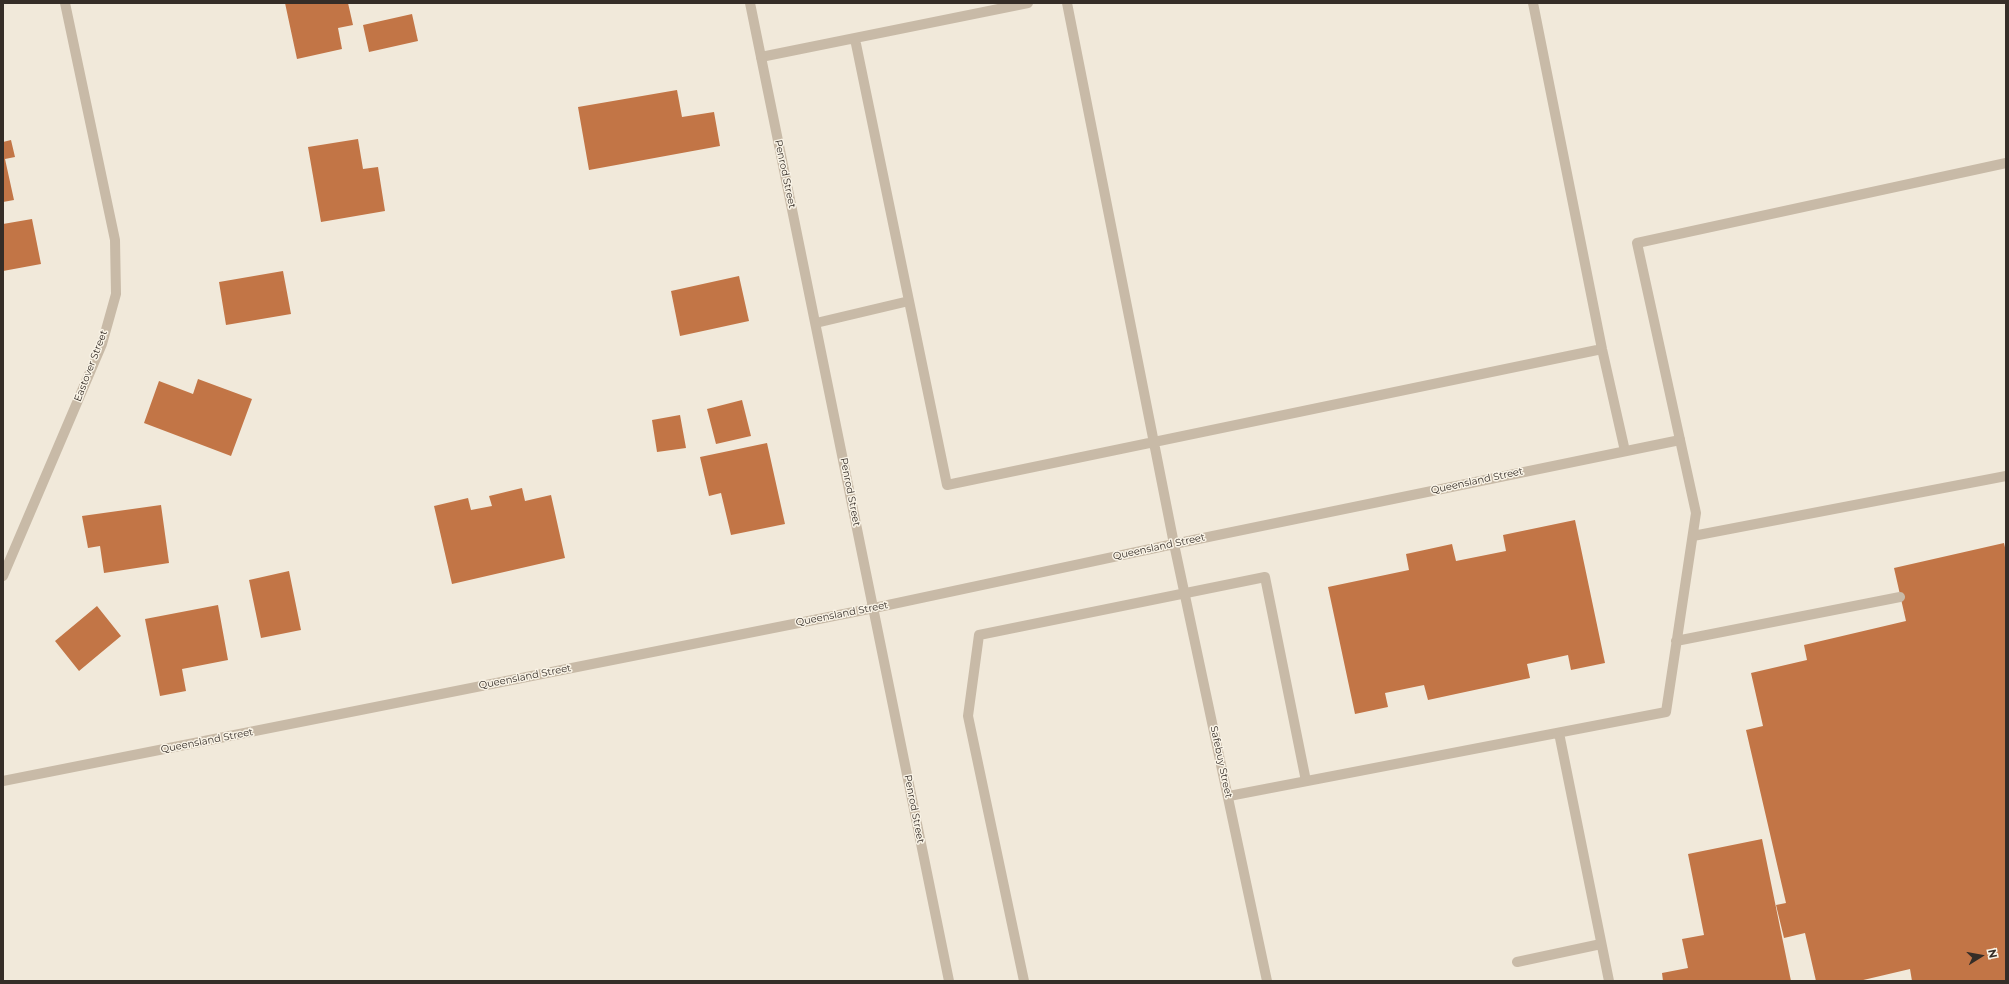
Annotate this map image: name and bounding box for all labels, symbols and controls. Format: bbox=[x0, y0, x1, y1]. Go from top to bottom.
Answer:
street label: Penrod Street bbox=[772, 139, 798, 209]
street label: Eastover Street bbox=[72, 329, 110, 403]
street label: Penrod Street bbox=[837, 457, 863, 527]
street label: Queensland Street bbox=[1430, 465, 1524, 497]
street label: Queensland Street bbox=[1112, 531, 1206, 563]
street label: Queensland Street bbox=[795, 599, 889, 629]
street label: Queensland Street bbox=[478, 662, 572, 692]
street label: Safebuy Street bbox=[1208, 725, 1234, 799]
street label: Queensland Street bbox=[160, 726, 254, 756]
street label: Penrod Street bbox=[901, 774, 927, 844]
north arrow bbox=[1961, 936, 2001, 976]
text: N bbox=[1985, 948, 2000, 959]

